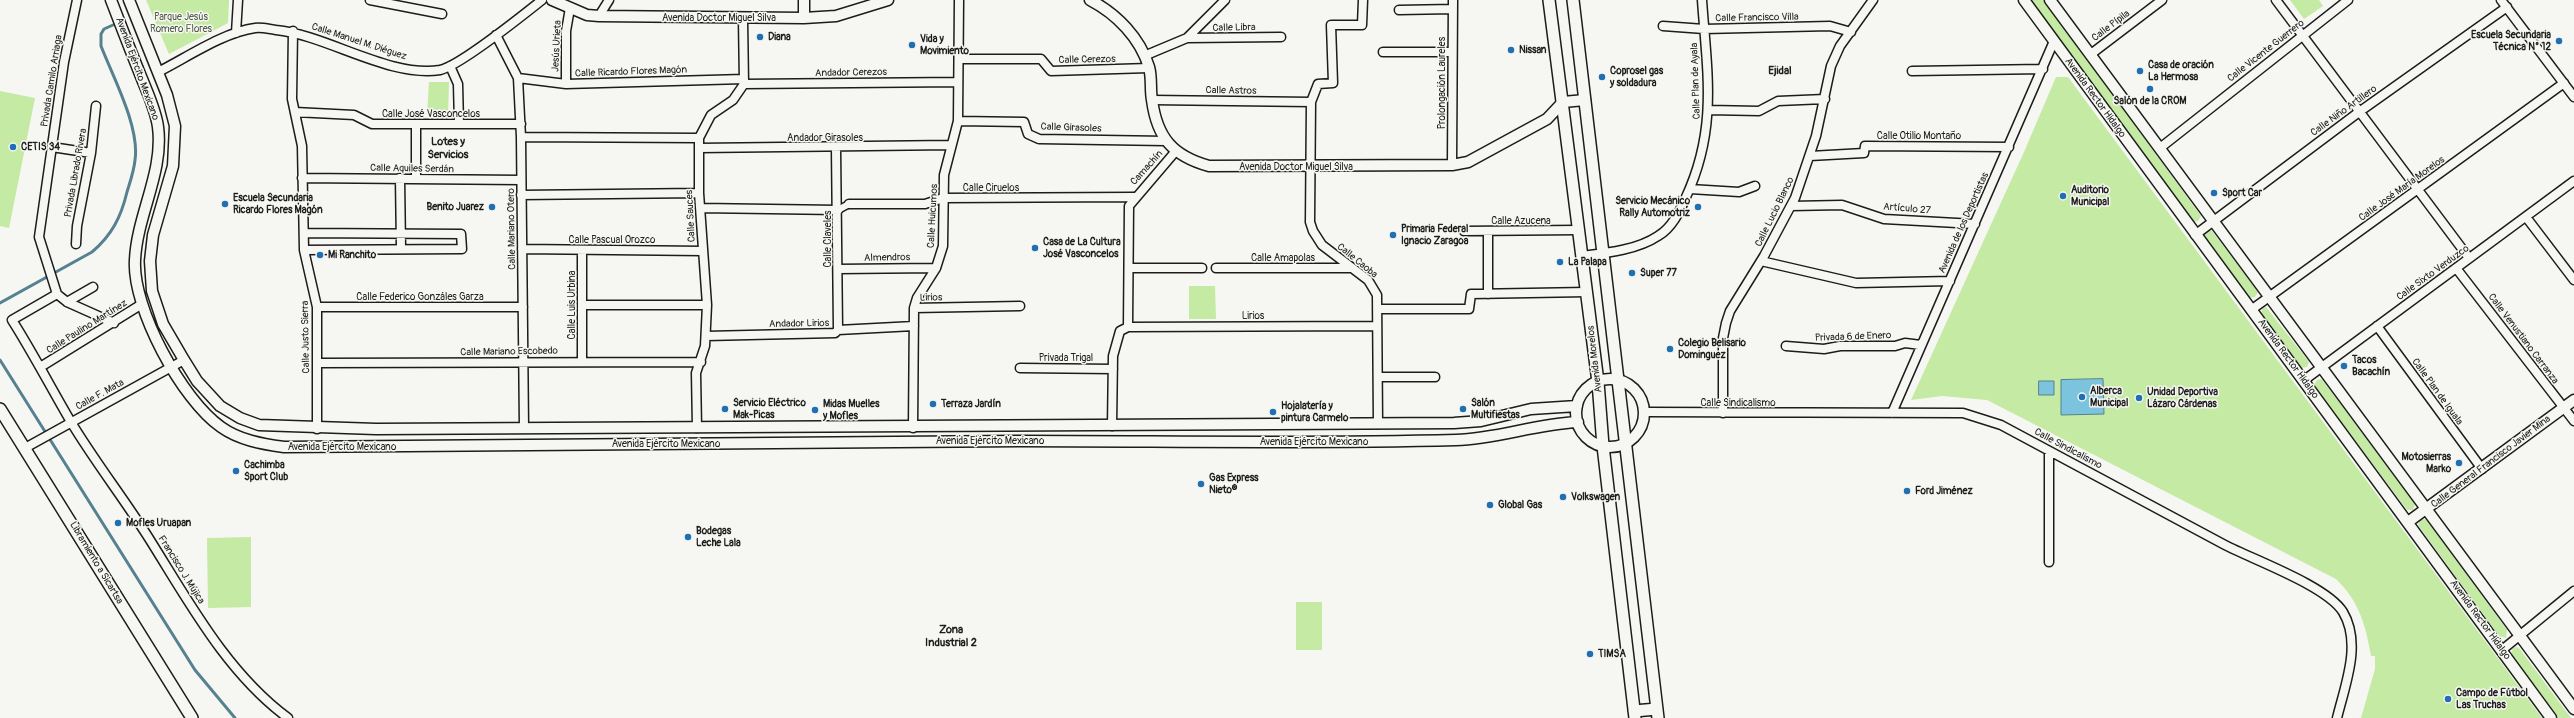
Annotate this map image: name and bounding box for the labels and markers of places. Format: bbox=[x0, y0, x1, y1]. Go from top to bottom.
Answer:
place label: Escuela Secundaria Técnica N° 12 bbox=[2471, 29, 2551, 52]
place label: Diana bbox=[768, 31, 791, 43]
marker: Diana bbox=[755, 32, 765, 42]
place label: Vida y Movimiento bbox=[920, 33, 969, 56]
marker: Escuela Secundaria Técnica N° 12 bbox=[2554, 36, 2564, 46]
marker: Vida y Movimiento bbox=[907, 40, 917, 50]
place label: Nissan bbox=[1519, 44, 1546, 56]
marker: Nissan bbox=[1506, 45, 1516, 55]
place label: Casa de oración La Hermosa bbox=[2148, 59, 2214, 82]
place label: Coprosel gas y soldadura bbox=[1610, 65, 1663, 88]
marker: Casa de oración La Hermosa bbox=[2135, 66, 2145, 76]
marker: Coprosel gas y soldadura bbox=[1597, 72, 1607, 82]
marker: Salón de la CROM bbox=[2145, 84, 2155, 94]
place label: Salón de la CROM bbox=[2114, 95, 2186, 107]
place label: CETIS 34 bbox=[21, 141, 60, 153]
marker: CETIS 34 bbox=[8, 142, 18, 152]
place label: Auditorio Municipal bbox=[2071, 184, 2109, 208]
place label: Sport Car bbox=[2222, 187, 2262, 199]
marker: Sport Car bbox=[2209, 188, 2219, 198]
marker: Auditorio Municipal bbox=[2058, 191, 2068, 201]
place label: Escuela Secundaria Ricardo Flores Magón bbox=[233, 192, 323, 216]
place label: Servicio Mecánico Rally Automotriz bbox=[1615, 195, 1690, 218]
marker: Escuela Secundaria Ricardo Flores Magón bbox=[220, 199, 230, 209]
place label: Benito Juarez bbox=[427, 201, 484, 213]
marker: Benito Juarez bbox=[487, 202, 497, 212]
marker: Servicio Mecánico Rally Automotriz bbox=[1693, 202, 1703, 212]
place label: Primaria Federal Ignacio Zaragoa bbox=[1401, 223, 1468, 246]
marker: Primaria Federal Ignacio Zaragoa bbox=[1388, 230, 1398, 240]
place label: Casa de La Cultura José Vasconcelos bbox=[1043, 236, 1121, 260]
marker: Casa de La Cultura José Vasconcelos bbox=[1030, 243, 1040, 253]
place label: Mi Ranchito bbox=[328, 249, 376, 261]
marker: Mi Ranchito bbox=[315, 250, 325, 260]
place label: La Palapa bbox=[1568, 256, 1607, 268]
marker: La Palapa bbox=[1555, 257, 1565, 267]
place label: Super 77 bbox=[1640, 267, 1677, 279]
marker: Super 77 bbox=[1627, 268, 1637, 278]
place label: Colegio Belisario Dominguez bbox=[1678, 337, 1746, 360]
marker: Colegio Belisario Dominguez bbox=[1665, 344, 1675, 354]
place label: Tacos Bacachín bbox=[2352, 354, 2390, 378]
marker: Tacos Bacachín bbox=[2339, 361, 2349, 371]
place label: Alberca Municipal bbox=[2090, 385, 2128, 408]
place label: Unidad Deportiva Lázaro Cárdenas bbox=[2147, 386, 2218, 410]
marker: Alberca Municipal bbox=[2077, 392, 2087, 402]
marker: Unidad Deportiva Lázaro Cárdenas bbox=[2134, 393, 2144, 403]
place label: Servicio Eléctrico Mak-Picas bbox=[733, 397, 806, 420]
place label: Salón Multifiestas bbox=[1471, 397, 1520, 420]
place label: Midas Muelles y Mofles bbox=[823, 398, 879, 422]
place label: Terraza Jardín bbox=[941, 398, 1001, 410]
marker: Terraza Jardín bbox=[928, 399, 938, 409]
place label: Hojalatería y pintura Carmelo bbox=[1281, 400, 1348, 424]
marker: Servicio Eléctrico Mak-Picas bbox=[720, 404, 730, 414]
marker: Salón Multifiestas bbox=[1458, 404, 1468, 414]
marker: Midas Muelles y Mofles bbox=[810, 405, 820, 415]
marker: Hojalatería y pintura Carmelo bbox=[1268, 407, 1278, 417]
place label: Motosierras Marko bbox=[2402, 451, 2451, 474]
marker: Motosierras Marko bbox=[2454, 458, 2464, 468]
place label: Cachimba Sport Club bbox=[244, 459, 288, 482]
marker: Cachimba Sport Club bbox=[231, 466, 241, 476]
place label: Gas Express Nieto® bbox=[1209, 472, 1259, 496]
marker: Gas Express Nieto® bbox=[1196, 479, 1206, 489]
place label: Ford Jiménez bbox=[1915, 485, 1973, 497]
marker: Ford Jiménez bbox=[1902, 486, 1912, 496]
place label: Volkswagen bbox=[1571, 491, 1620, 503]
marker: Volkswagen bbox=[1558, 492, 1568, 502]
place label: Global Gas bbox=[1498, 499, 1542, 511]
marker: Global Gas bbox=[1485, 500, 1495, 510]
place label: Mofles Uruapan bbox=[126, 517, 191, 529]
marker: Mofles Uruapan bbox=[113, 518, 123, 528]
place label: Bodegas Leche Lala bbox=[696, 525, 741, 548]
marker: Bodegas Leche Lala bbox=[683, 532, 693, 542]
place label: TIMSA bbox=[1598, 648, 1626, 660]
marker: TIMSA bbox=[1585, 649, 1595, 659]
place label: Campo de Fútbol Las Truchas bbox=[2456, 687, 2528, 710]
marker: Campo de Fútbol Las Truchas bbox=[2443, 694, 2453, 704]

